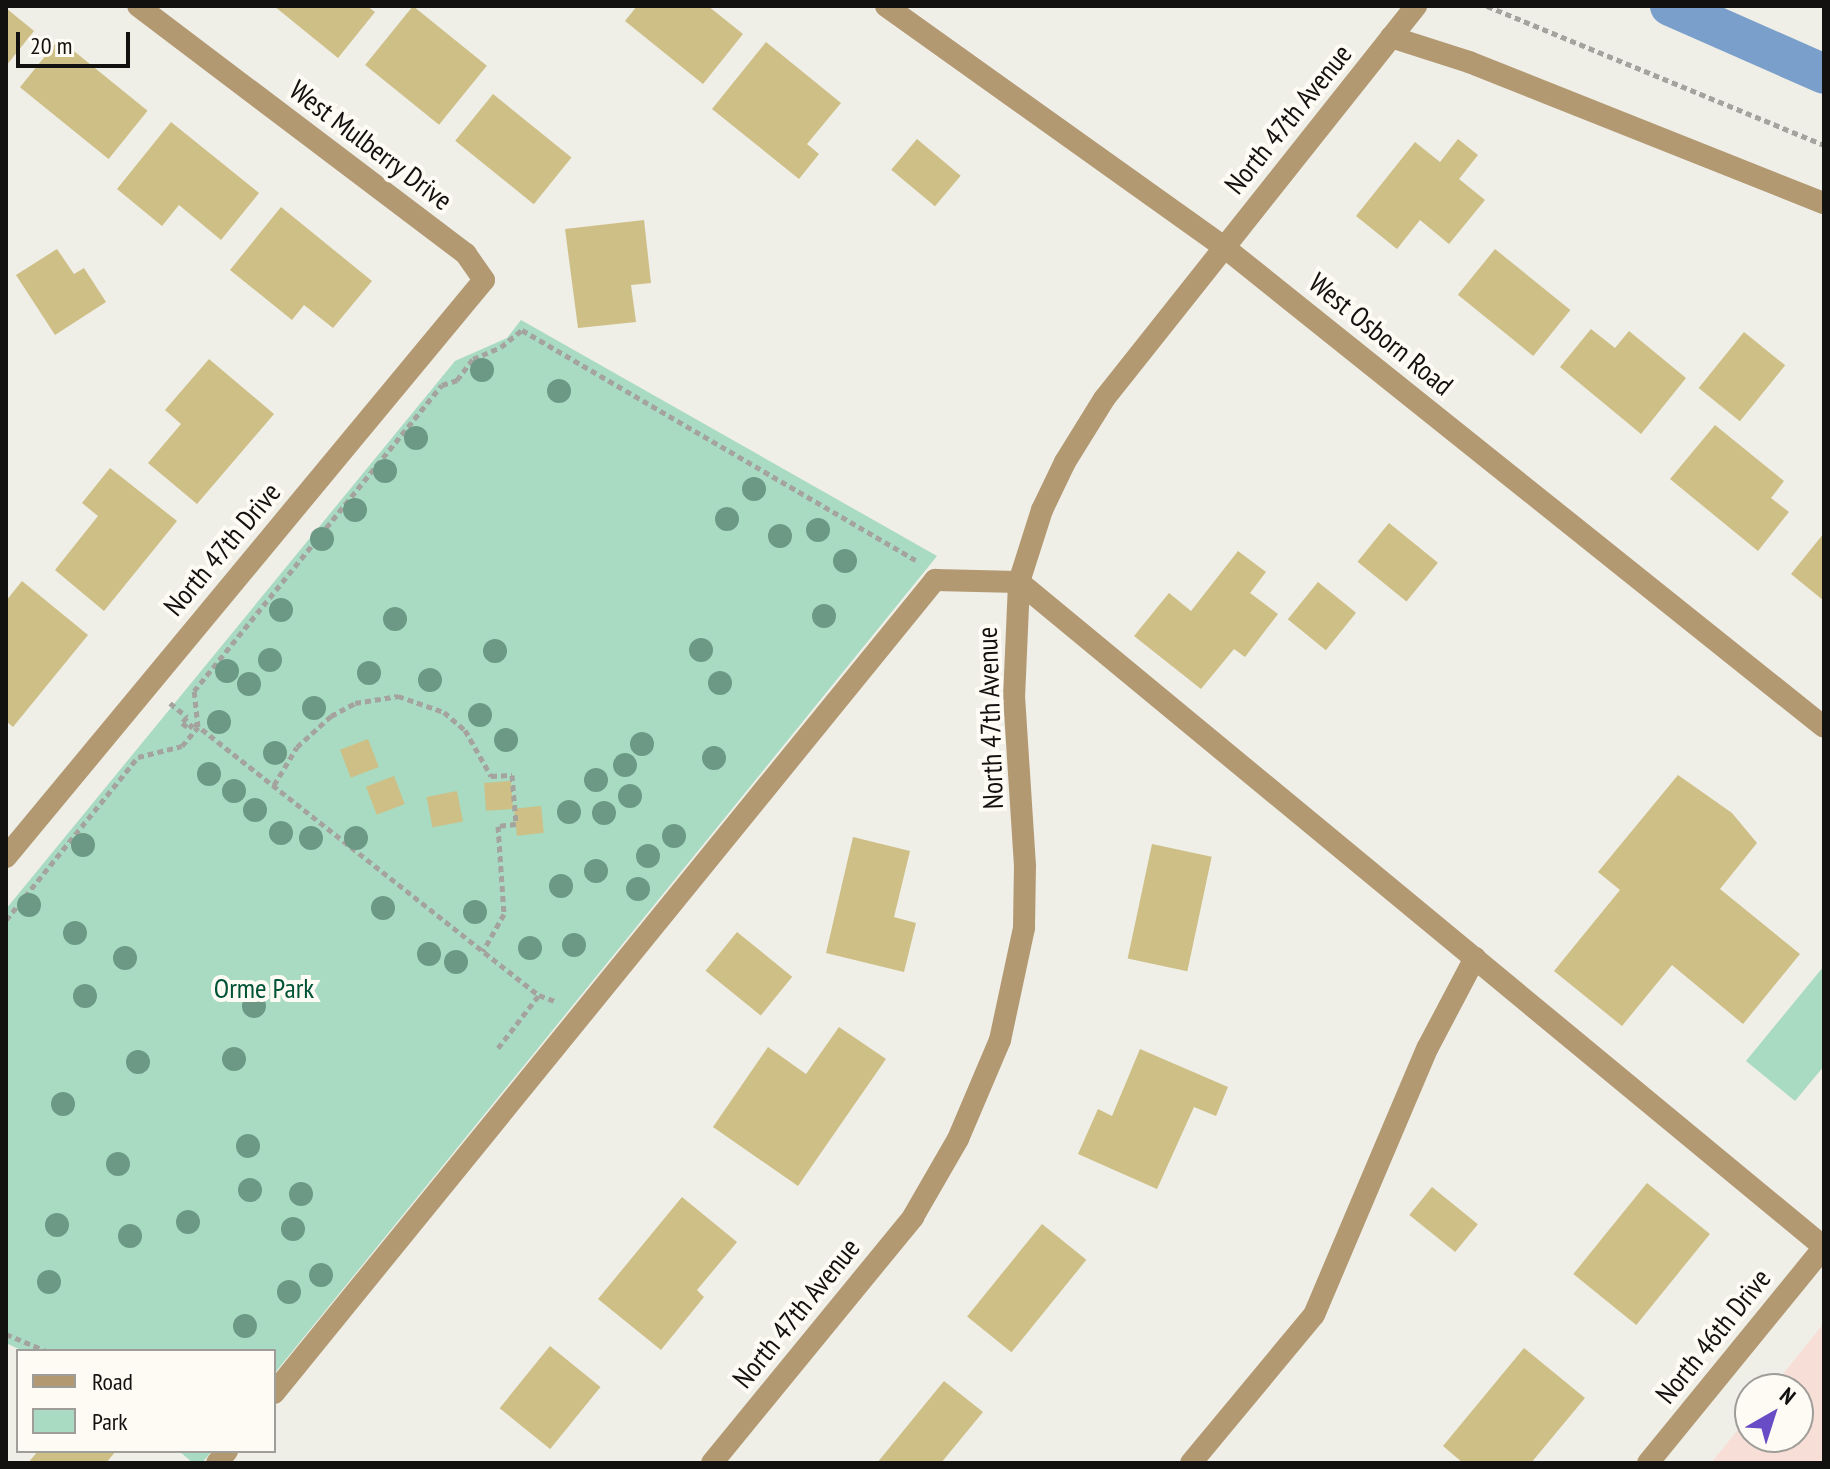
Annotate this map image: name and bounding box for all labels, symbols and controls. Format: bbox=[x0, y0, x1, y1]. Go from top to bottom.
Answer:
scale bar bbox=[20, 16, 134, 66]
text: 20 m bbox=[30, 30, 72, 61]
street label: North 47th Avenue bbox=[1217, 37, 1359, 201]
street label: West Mulberry Drive bbox=[283, 73, 459, 217]
street label: West Osborn Road bbox=[1302, 266, 1460, 402]
street label: North 47th Drive bbox=[157, 476, 287, 622]
street label: North 47th Avenue bbox=[970, 626, 1010, 810]
park label: Orme Park bbox=[214, 971, 314, 1005]
street label: North 47th Avenue bbox=[725, 1231, 867, 1395]
street label: North 46th Drive bbox=[1648, 1262, 1778, 1410]
legend bbox=[16, 1349, 276, 1453]
text: Road bbox=[92, 1366, 133, 1397]
north arrow bbox=[1734, 1373, 1814, 1453]
text: N bbox=[1774, 1381, 1801, 1411]
text: Park bbox=[92, 1406, 128, 1437]

